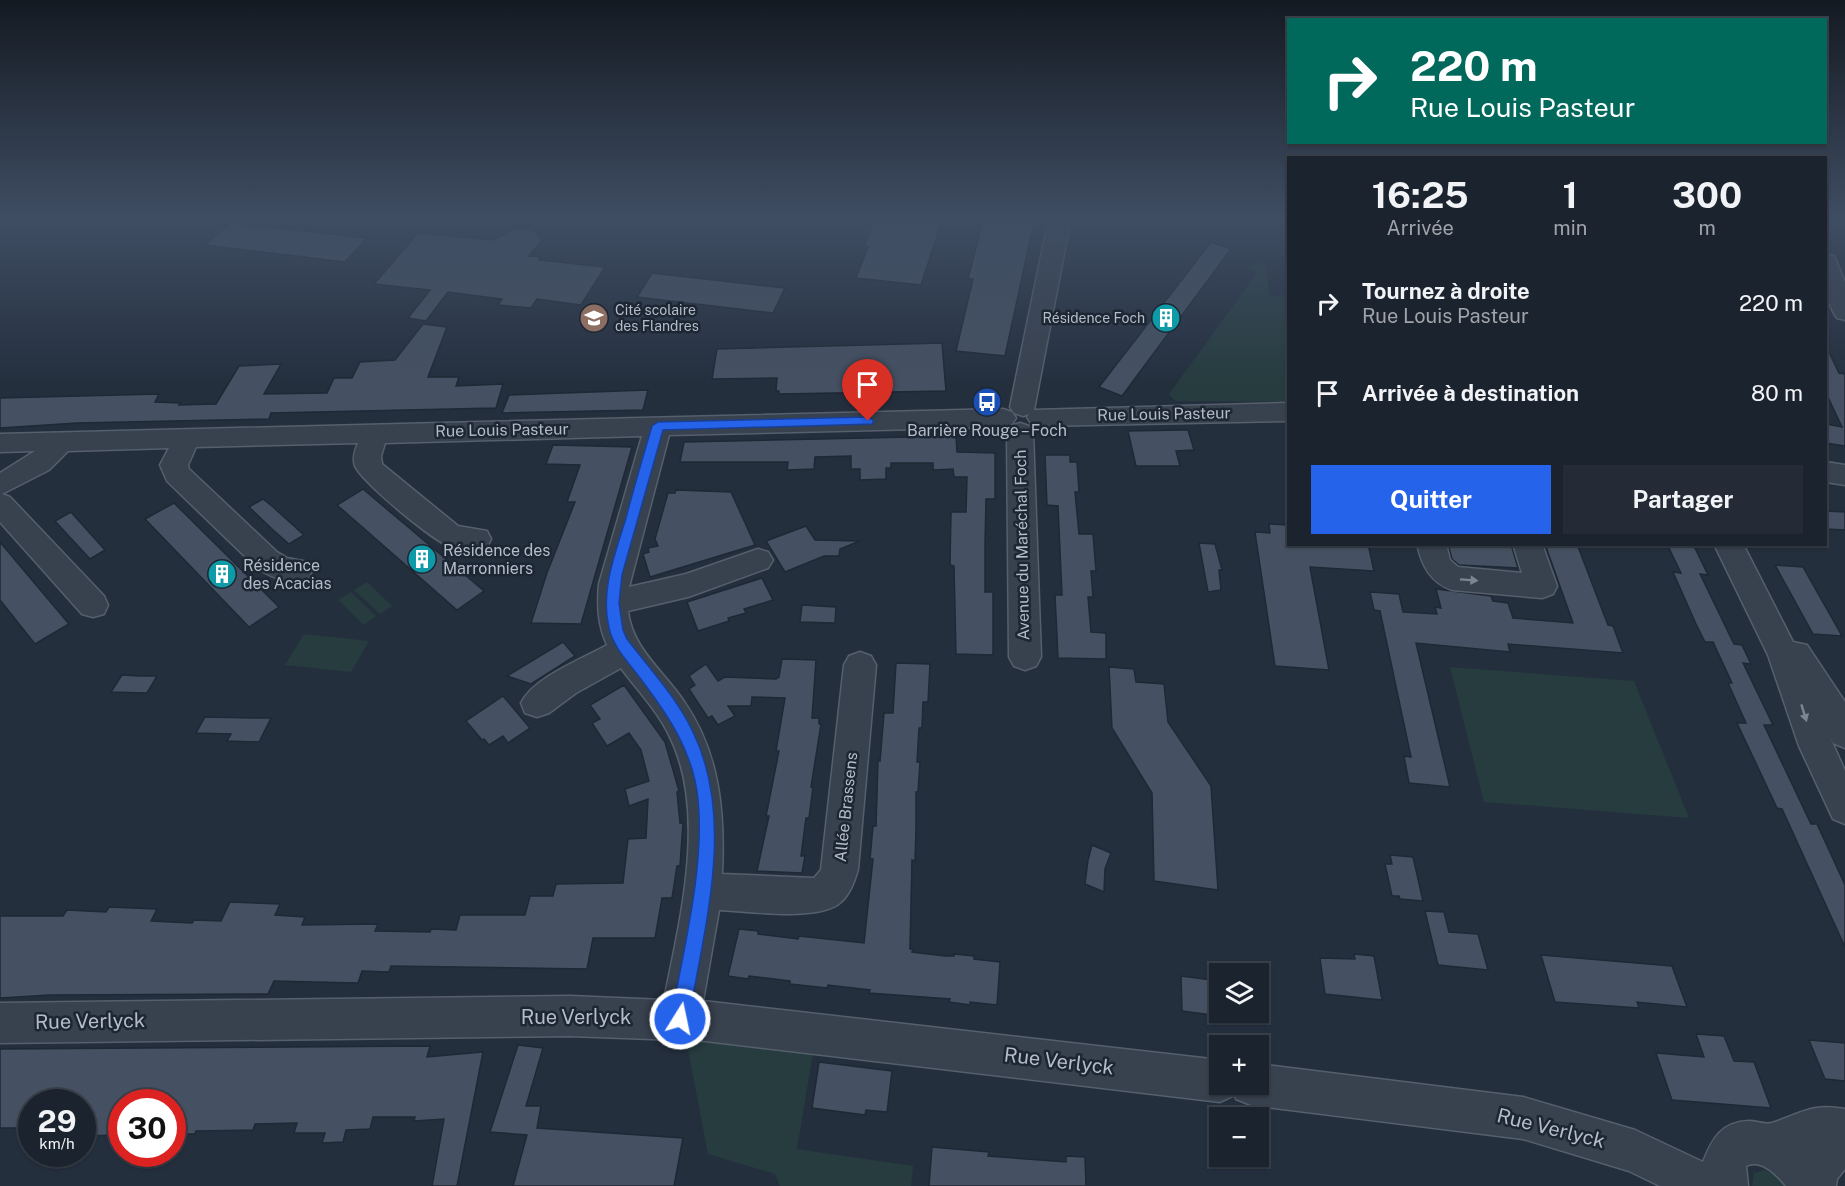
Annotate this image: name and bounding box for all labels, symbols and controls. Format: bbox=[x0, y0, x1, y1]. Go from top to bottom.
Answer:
text: 220 m bbox=[1410, 41, 1538, 90]
icon: right bbox=[1311, 42, 1389, 120]
text: Rue Louis Pasteur bbox=[1410, 91, 1635, 123]
text: 16:25 bbox=[1372, 174, 1469, 216]
text: 1 bbox=[1563, 174, 1578, 216]
text: 300 bbox=[1672, 174, 1742, 216]
text: Arrivée bbox=[1387, 216, 1454, 240]
text: min bbox=[1553, 216, 1587, 240]
text: m bbox=[1698, 216, 1716, 240]
text: Tournez à droite bbox=[1362, 278, 1530, 304]
icon: right bbox=[1311, 287, 1344, 320]
text: 220 m bbox=[1739, 290, 1803, 316]
school or university icon: Cité scolaire des Flandres bbox=[578, 302, 610, 334]
place label: Cité scolaire des Flandres bbox=[615, 302, 699, 334]
building icon: Résidence Foch bbox=[1150, 302, 1182, 334]
text: Rue Louis Pasteur bbox=[1362, 304, 1529, 328]
place label: Résidence Foch bbox=[1043, 310, 1145, 326]
pin bbox=[842, 359, 893, 421]
icon: arrive bbox=[851, 368, 884, 401]
icon: arrive bbox=[1311, 377, 1344, 410]
text: Arrivée à destination bbox=[1362, 380, 1579, 406]
text: 80 m bbox=[1751, 380, 1803, 406]
bus stop icon: Barrière Rouge – Foch bbox=[971, 386, 1003, 418]
street label: Rue Louis Pasteur bbox=[1097, 403, 1231, 425]
street label: Rue Louis Pasteur bbox=[435, 419, 569, 441]
place label: Barrière Rouge – Foch bbox=[907, 421, 1067, 440]
street label: Avenue du Maréchal Foch bbox=[1011, 449, 1033, 641]
button: Quitter bbox=[1311, 465, 1551, 534]
button: Partager bbox=[1563, 465, 1803, 534]
place label: Résidence des Marronniers bbox=[443, 541, 550, 578]
building icon: Résidence des Marronniers bbox=[406, 543, 438, 575]
place label: Résidence des Acacias bbox=[243, 556, 331, 593]
building icon: Résidence des Acacias bbox=[206, 558, 238, 590]
one-way arrow bbox=[1459, 575, 1478, 585]
one-way arrow bbox=[1800, 704, 1809, 722]
street label: Allée Brassens bbox=[831, 751, 861, 863]
map controls bbox=[1209, 963, 1269, 1167]
button: layers bbox=[1209, 963, 1269, 1023]
position arrow bbox=[648, 987, 712, 1051]
street label: Rue Verlyck bbox=[521, 1005, 631, 1029]
street label: Rue Verlyck bbox=[35, 1008, 145, 1034]
button: + bbox=[1209, 1035, 1269, 1095]
street label: Rue Verlyck bbox=[1003, 1042, 1115, 1080]
speed limit sign: 30 bbox=[108, 1089, 186, 1167]
text: 29 bbox=[38, 1103, 76, 1139]
street label: Rue Verlyck bbox=[1495, 1103, 1607, 1153]
button: − bbox=[1209, 1107, 1269, 1167]
text: km/h bbox=[39, 1135, 75, 1152]

